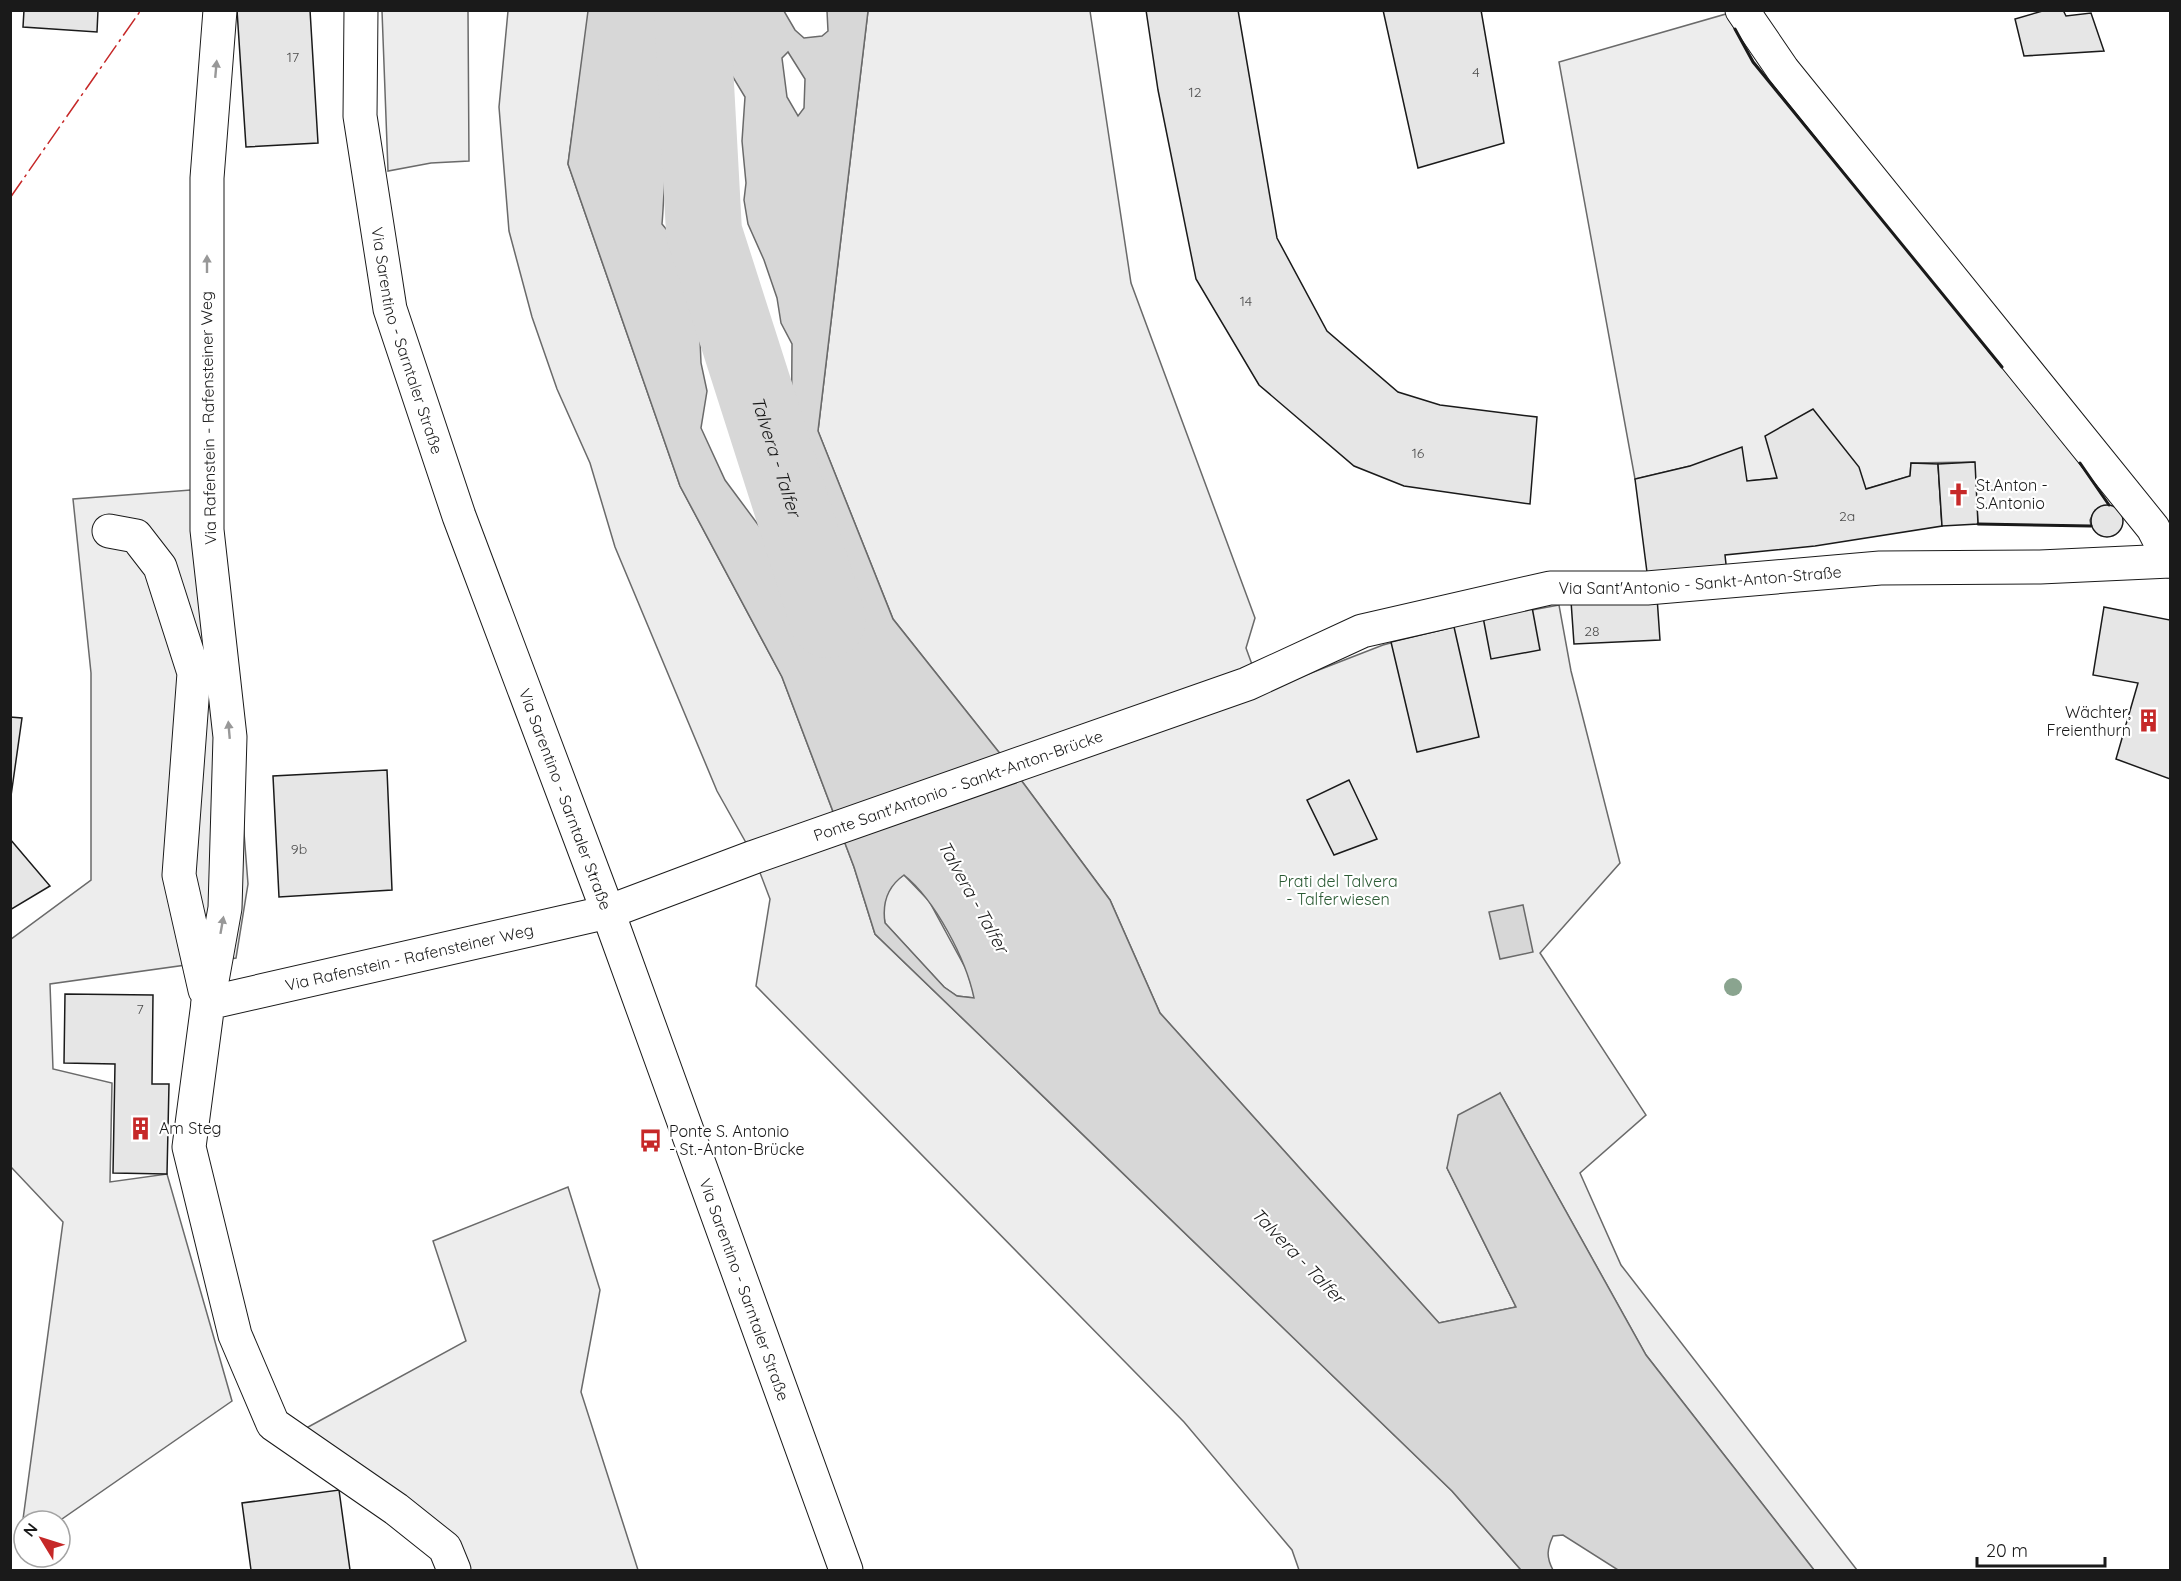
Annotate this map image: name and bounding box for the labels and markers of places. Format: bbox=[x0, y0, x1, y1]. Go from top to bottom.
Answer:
place label: St.Anton - S.Antonio bbox=[1976, 475, 2048, 513]
church icon: St.Anton - S.Antonio bbox=[1945, 481, 1971, 507]
place label: Wächter, Freienthurn bbox=[2047, 702, 2131, 740]
building icon: Wächter, Freienthurn bbox=[2136, 708, 2162, 734]
building icon: Am Steg bbox=[128, 1115, 154, 1141]
place label: Am Steg bbox=[159, 1118, 222, 1138]
place label: Ponte S. Antonio - St.-Anton-Brücke bbox=[669, 1121, 804, 1159]
bus stop icon: Ponte S. Antonio - St.-Anton-Brücke bbox=[638, 1127, 664, 1153]

